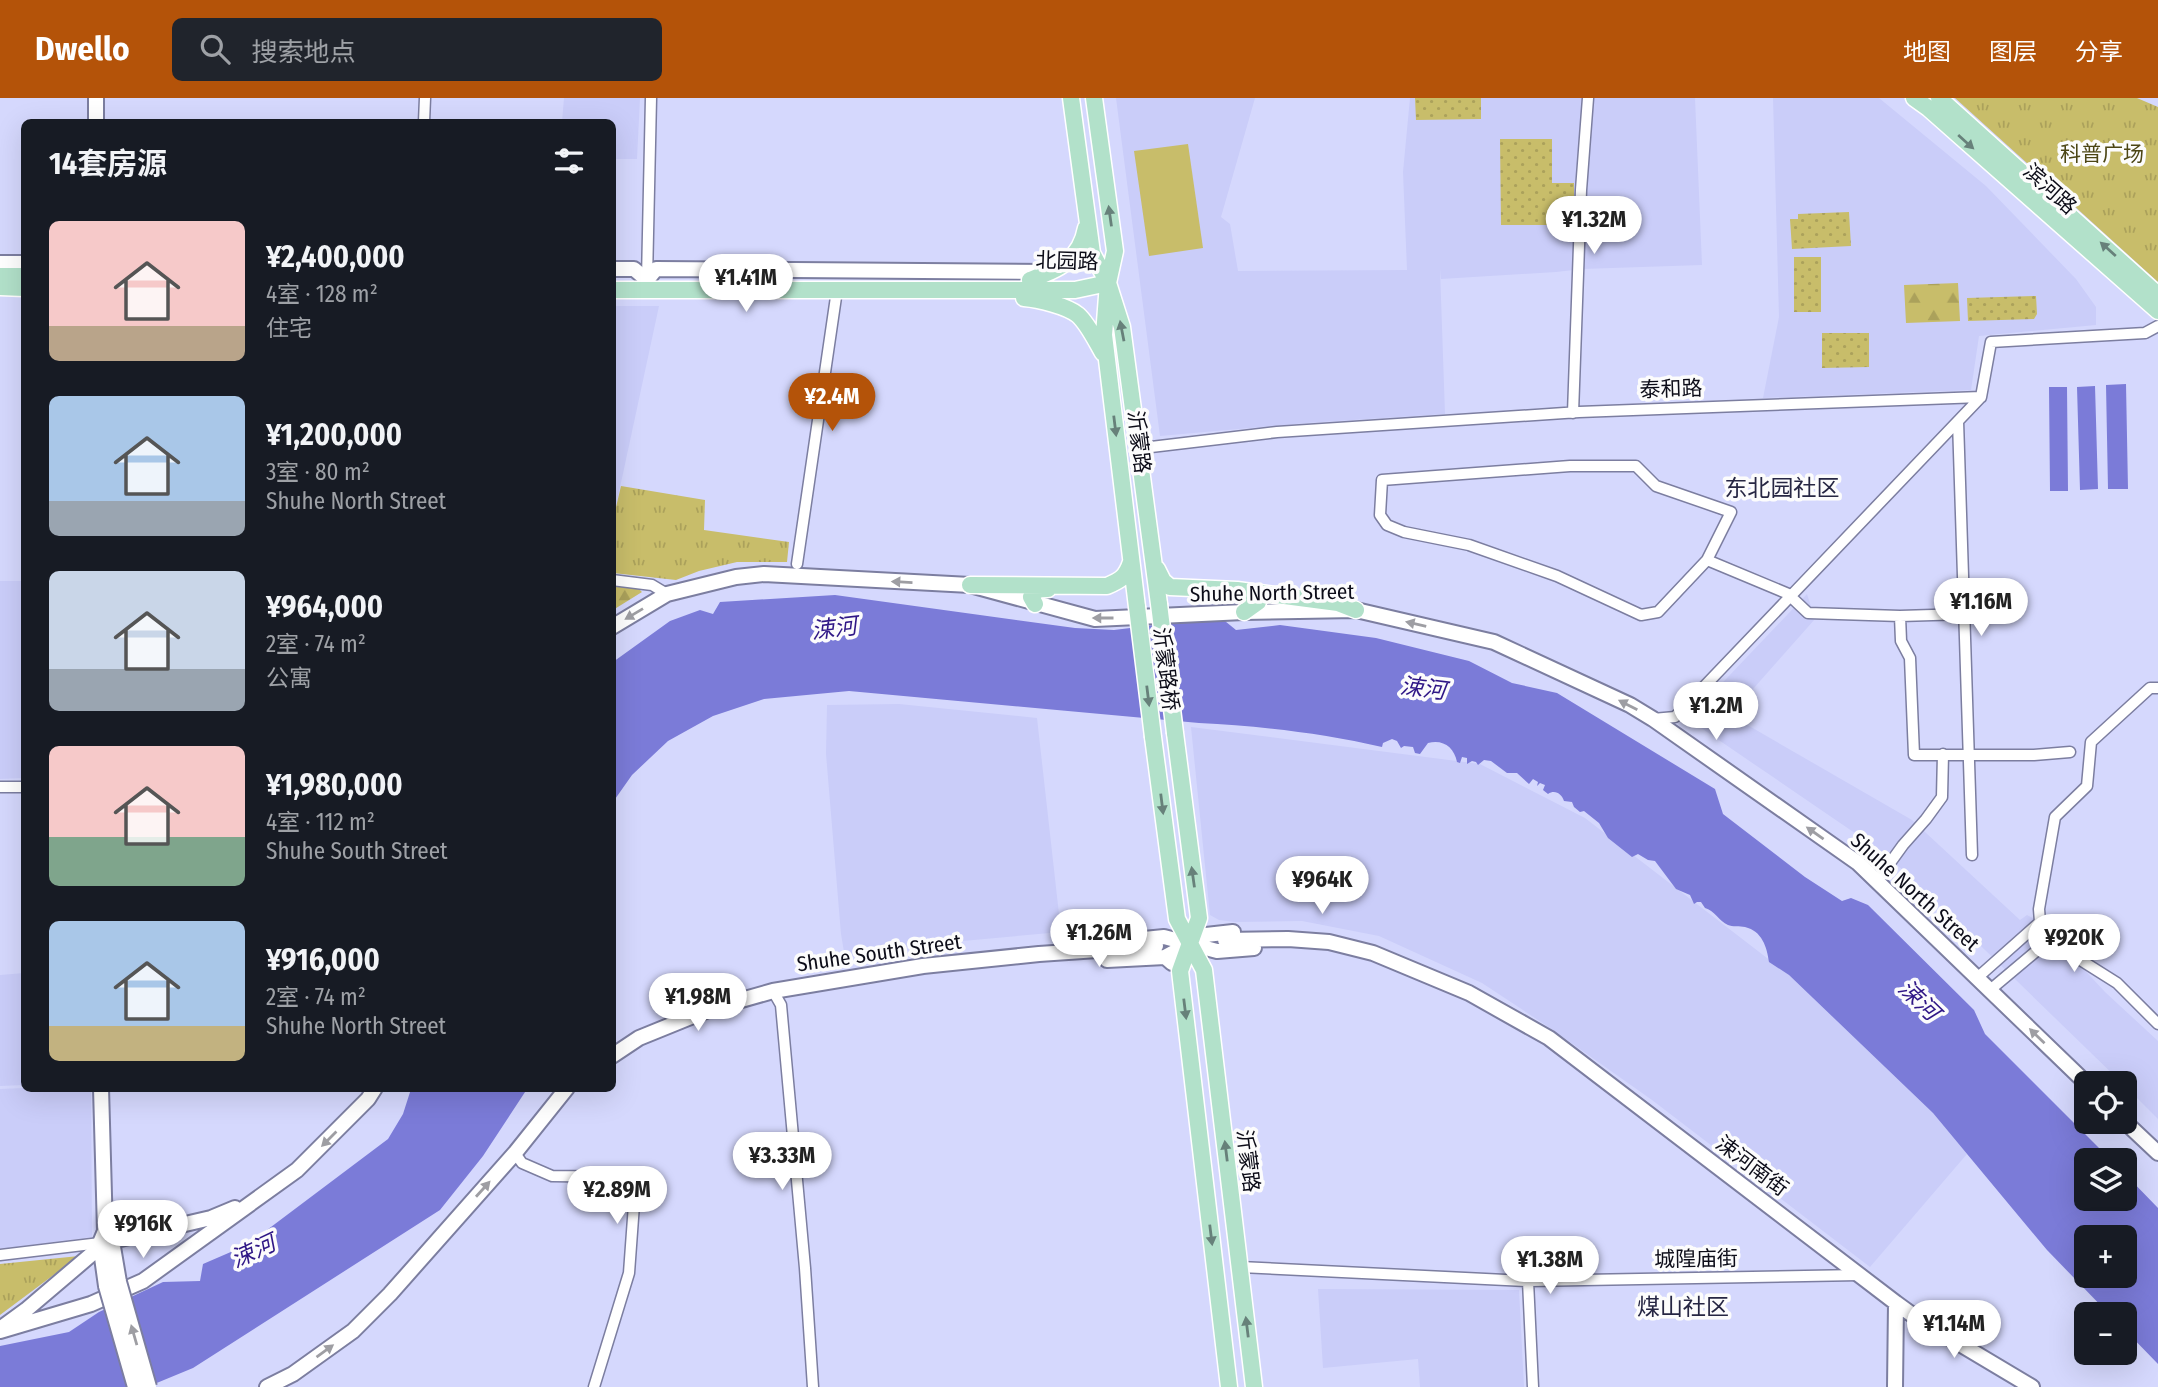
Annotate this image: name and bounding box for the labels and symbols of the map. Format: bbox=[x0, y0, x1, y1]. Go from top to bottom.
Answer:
one-way arrow bbox=[1957, 134, 1975, 150]
park label: 科普广场 bbox=[2060, 141, 2144, 167]
street label: 滨河路 bbox=[2018, 158, 2082, 220]
pin: ¥1.32M bbox=[1537, 197, 1651, 256]
one-way arrow bbox=[1105, 205, 1116, 227]
one-way arrow bbox=[2099, 241, 2117, 257]
street label: 北园路 bbox=[1035, 247, 1099, 275]
pin: ¥1.41M bbox=[689, 254, 803, 314]
one-way arrow bbox=[1116, 320, 1127, 342]
pin: ¥2.4M bbox=[783, 374, 881, 433]
street label: 泰和路 bbox=[1639, 375, 1703, 403]
street label: 沂蒙路 bbox=[1122, 409, 1156, 475]
one-way arrow bbox=[1110, 415, 1121, 437]
district label: 东北园社区 bbox=[1725, 474, 1840, 502]
one-way arrow bbox=[891, 576, 913, 587]
pin: ¥1.16M bbox=[1924, 578, 2038, 638]
street label: Shuhe North Street bbox=[1190, 579, 1355, 607]
one-way arrow bbox=[624, 608, 643, 620]
water label: 涑河 bbox=[809, 611, 863, 645]
one-way arrow bbox=[1092, 612, 1114, 624]
one-way arrow bbox=[1405, 618, 1427, 629]
street label: 沂蒙路桥 bbox=[1148, 626, 1184, 712]
water label: 涑河 bbox=[1398, 671, 1452, 705]
pin: ¥1.2M bbox=[1667, 682, 1765, 742]
one-way arrow bbox=[1143, 685, 1154, 707]
one-way arrow bbox=[1617, 699, 1637, 711]
one-way arrow bbox=[1156, 793, 1167, 815]
one-way arrow bbox=[1806, 826, 1824, 840]
street label: Shuhe North Street bbox=[1845, 827, 1985, 957]
pin: ¥964K bbox=[1273, 856, 1371, 916]
one-way arrow bbox=[1187, 865, 1198, 887]
pin: ¥1.26M bbox=[1042, 910, 1156, 969]
pin: ¥920K bbox=[2025, 914, 2123, 974]
street label: Shuhe South Street bbox=[795, 929, 963, 977]
pin: ¥1.98M bbox=[641, 974, 755, 1033]
water label: 涑河 bbox=[1893, 974, 1948, 1029]
one-way arrow bbox=[1179, 998, 1190, 1020]
one-way arrow bbox=[2029, 1028, 2046, 1044]
street label: 沂蒙路 bbox=[1231, 1128, 1265, 1194]
one-way arrow bbox=[321, 1130, 338, 1146]
street label: 涑河南街 bbox=[1711, 1130, 1793, 1202]
pin: ¥3.33M bbox=[725, 1132, 839, 1192]
one-way arrow bbox=[1220, 1140, 1231, 1162]
pin: ¥2.89M bbox=[560, 1166, 674, 1226]
one-way arrow bbox=[475, 1180, 491, 1198]
pin: ¥916K bbox=[94, 1200, 192, 1260]
one-way arrow bbox=[1206, 1224, 1217, 1246]
water label: 涑河 bbox=[226, 1227, 283, 1273]
pin: ¥1.38M bbox=[1493, 1236, 1607, 1296]
street label: 城隍庙街 bbox=[1654, 1245, 1738, 1273]
district label: 煤山社区 bbox=[1637, 1293, 1729, 1321]
pin: ¥1.14M bbox=[1897, 1300, 2011, 1360]
one-way arrow bbox=[1241, 1316, 1252, 1338]
one-way arrow bbox=[128, 1323, 139, 1345]
one-way arrow bbox=[316, 1344, 334, 1358]

